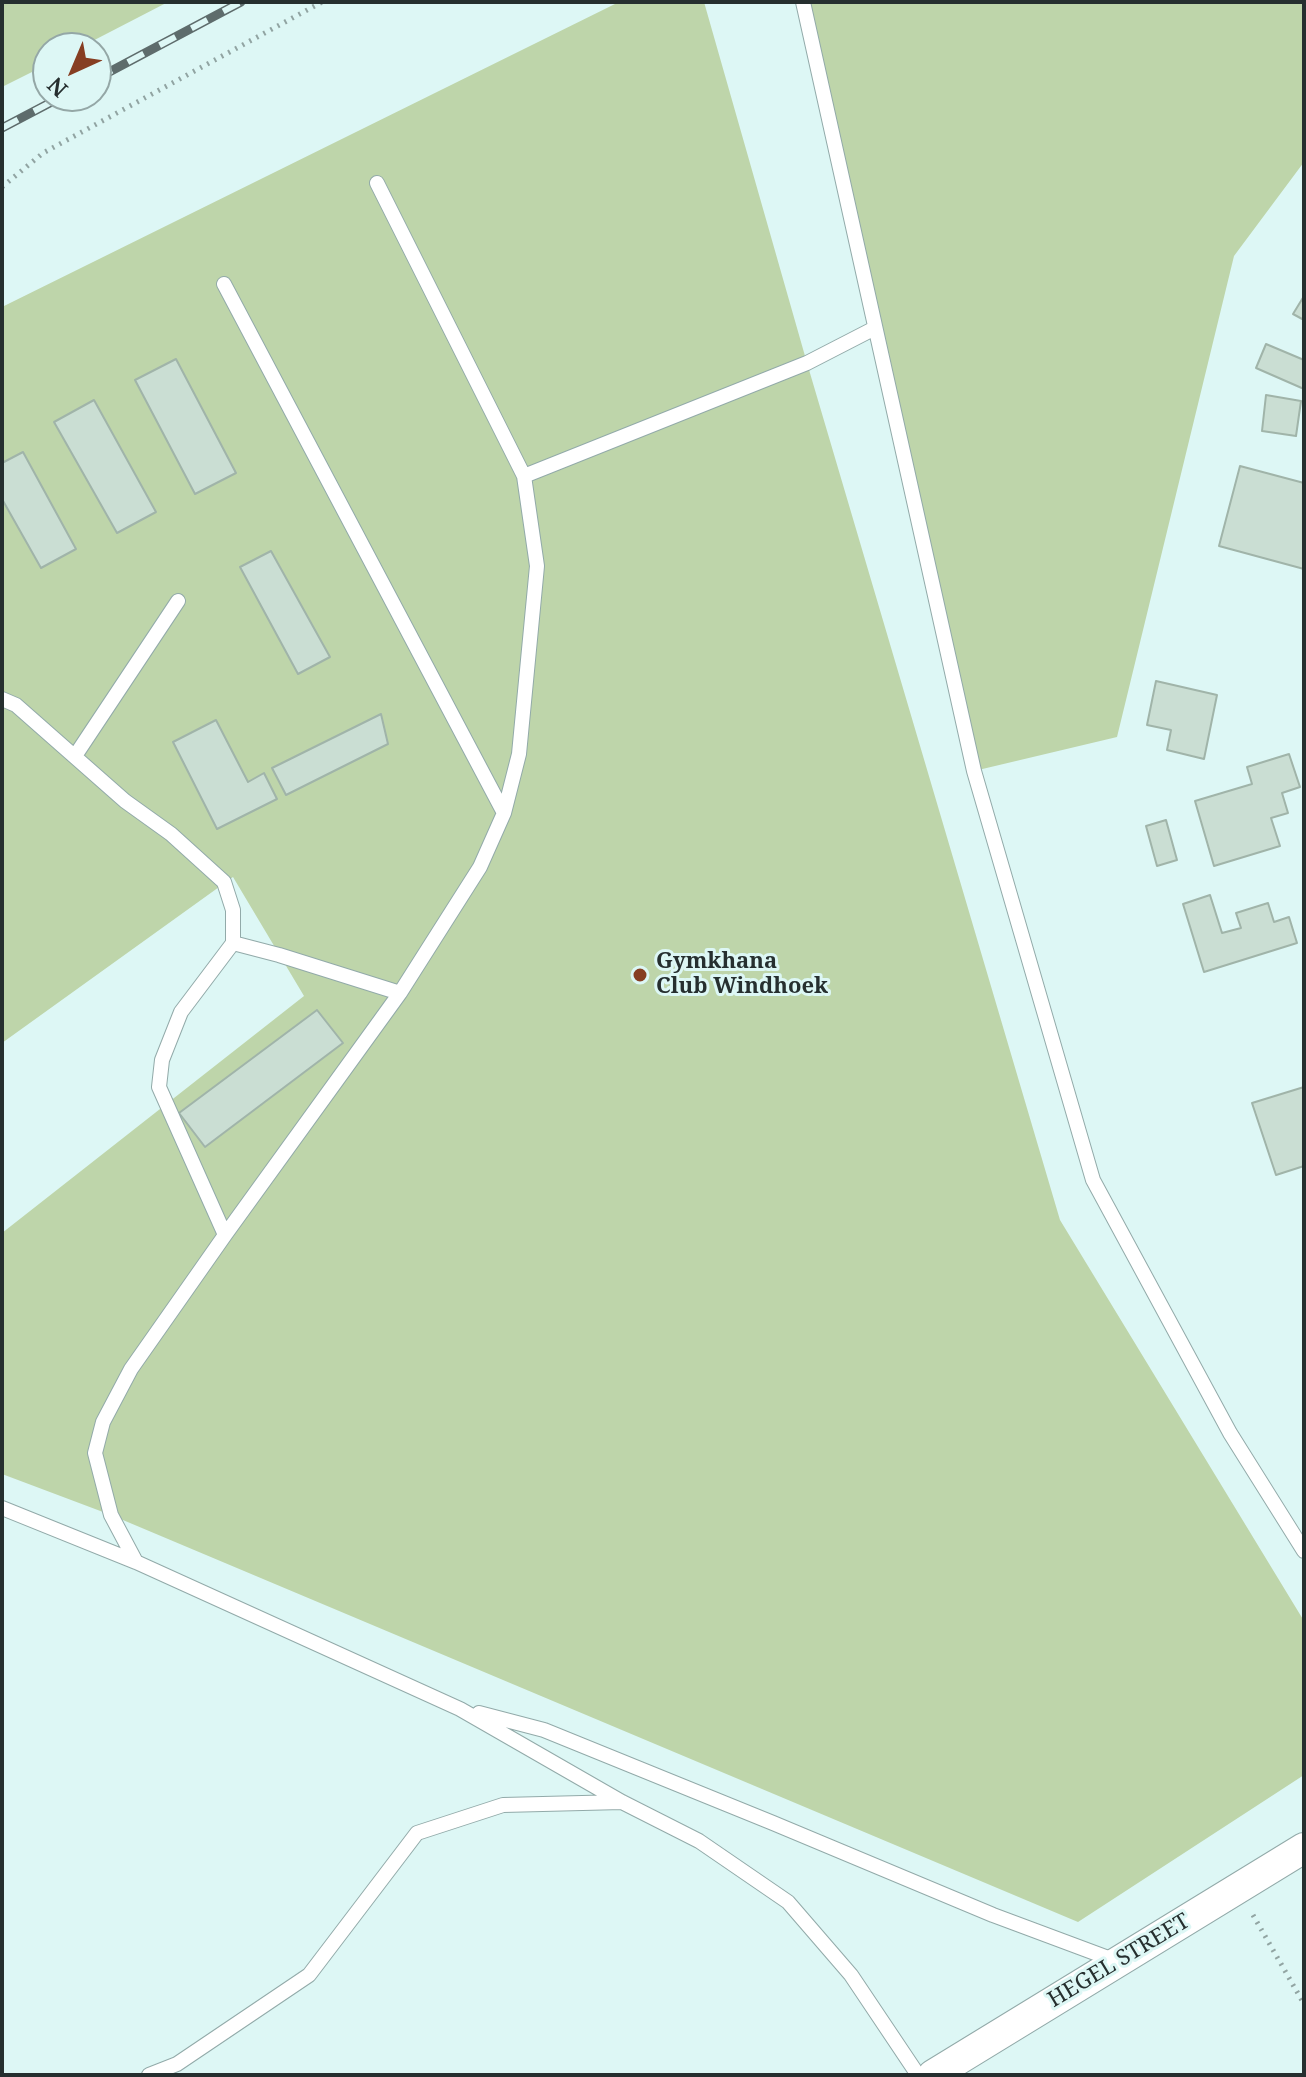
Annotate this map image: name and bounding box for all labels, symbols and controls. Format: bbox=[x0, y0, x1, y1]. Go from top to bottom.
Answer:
north arrow bbox=[32, 32, 112, 112]
text: N bbox=[40, 71, 73, 105]
place label: Gymkhana Club Windhoek bbox=[656, 949, 828, 1000]
marker: Gymkhana Club Windhoek bbox=[631, 966, 649, 984]
street label: HEGEL STREET bbox=[1043, 1908, 1195, 2014]

